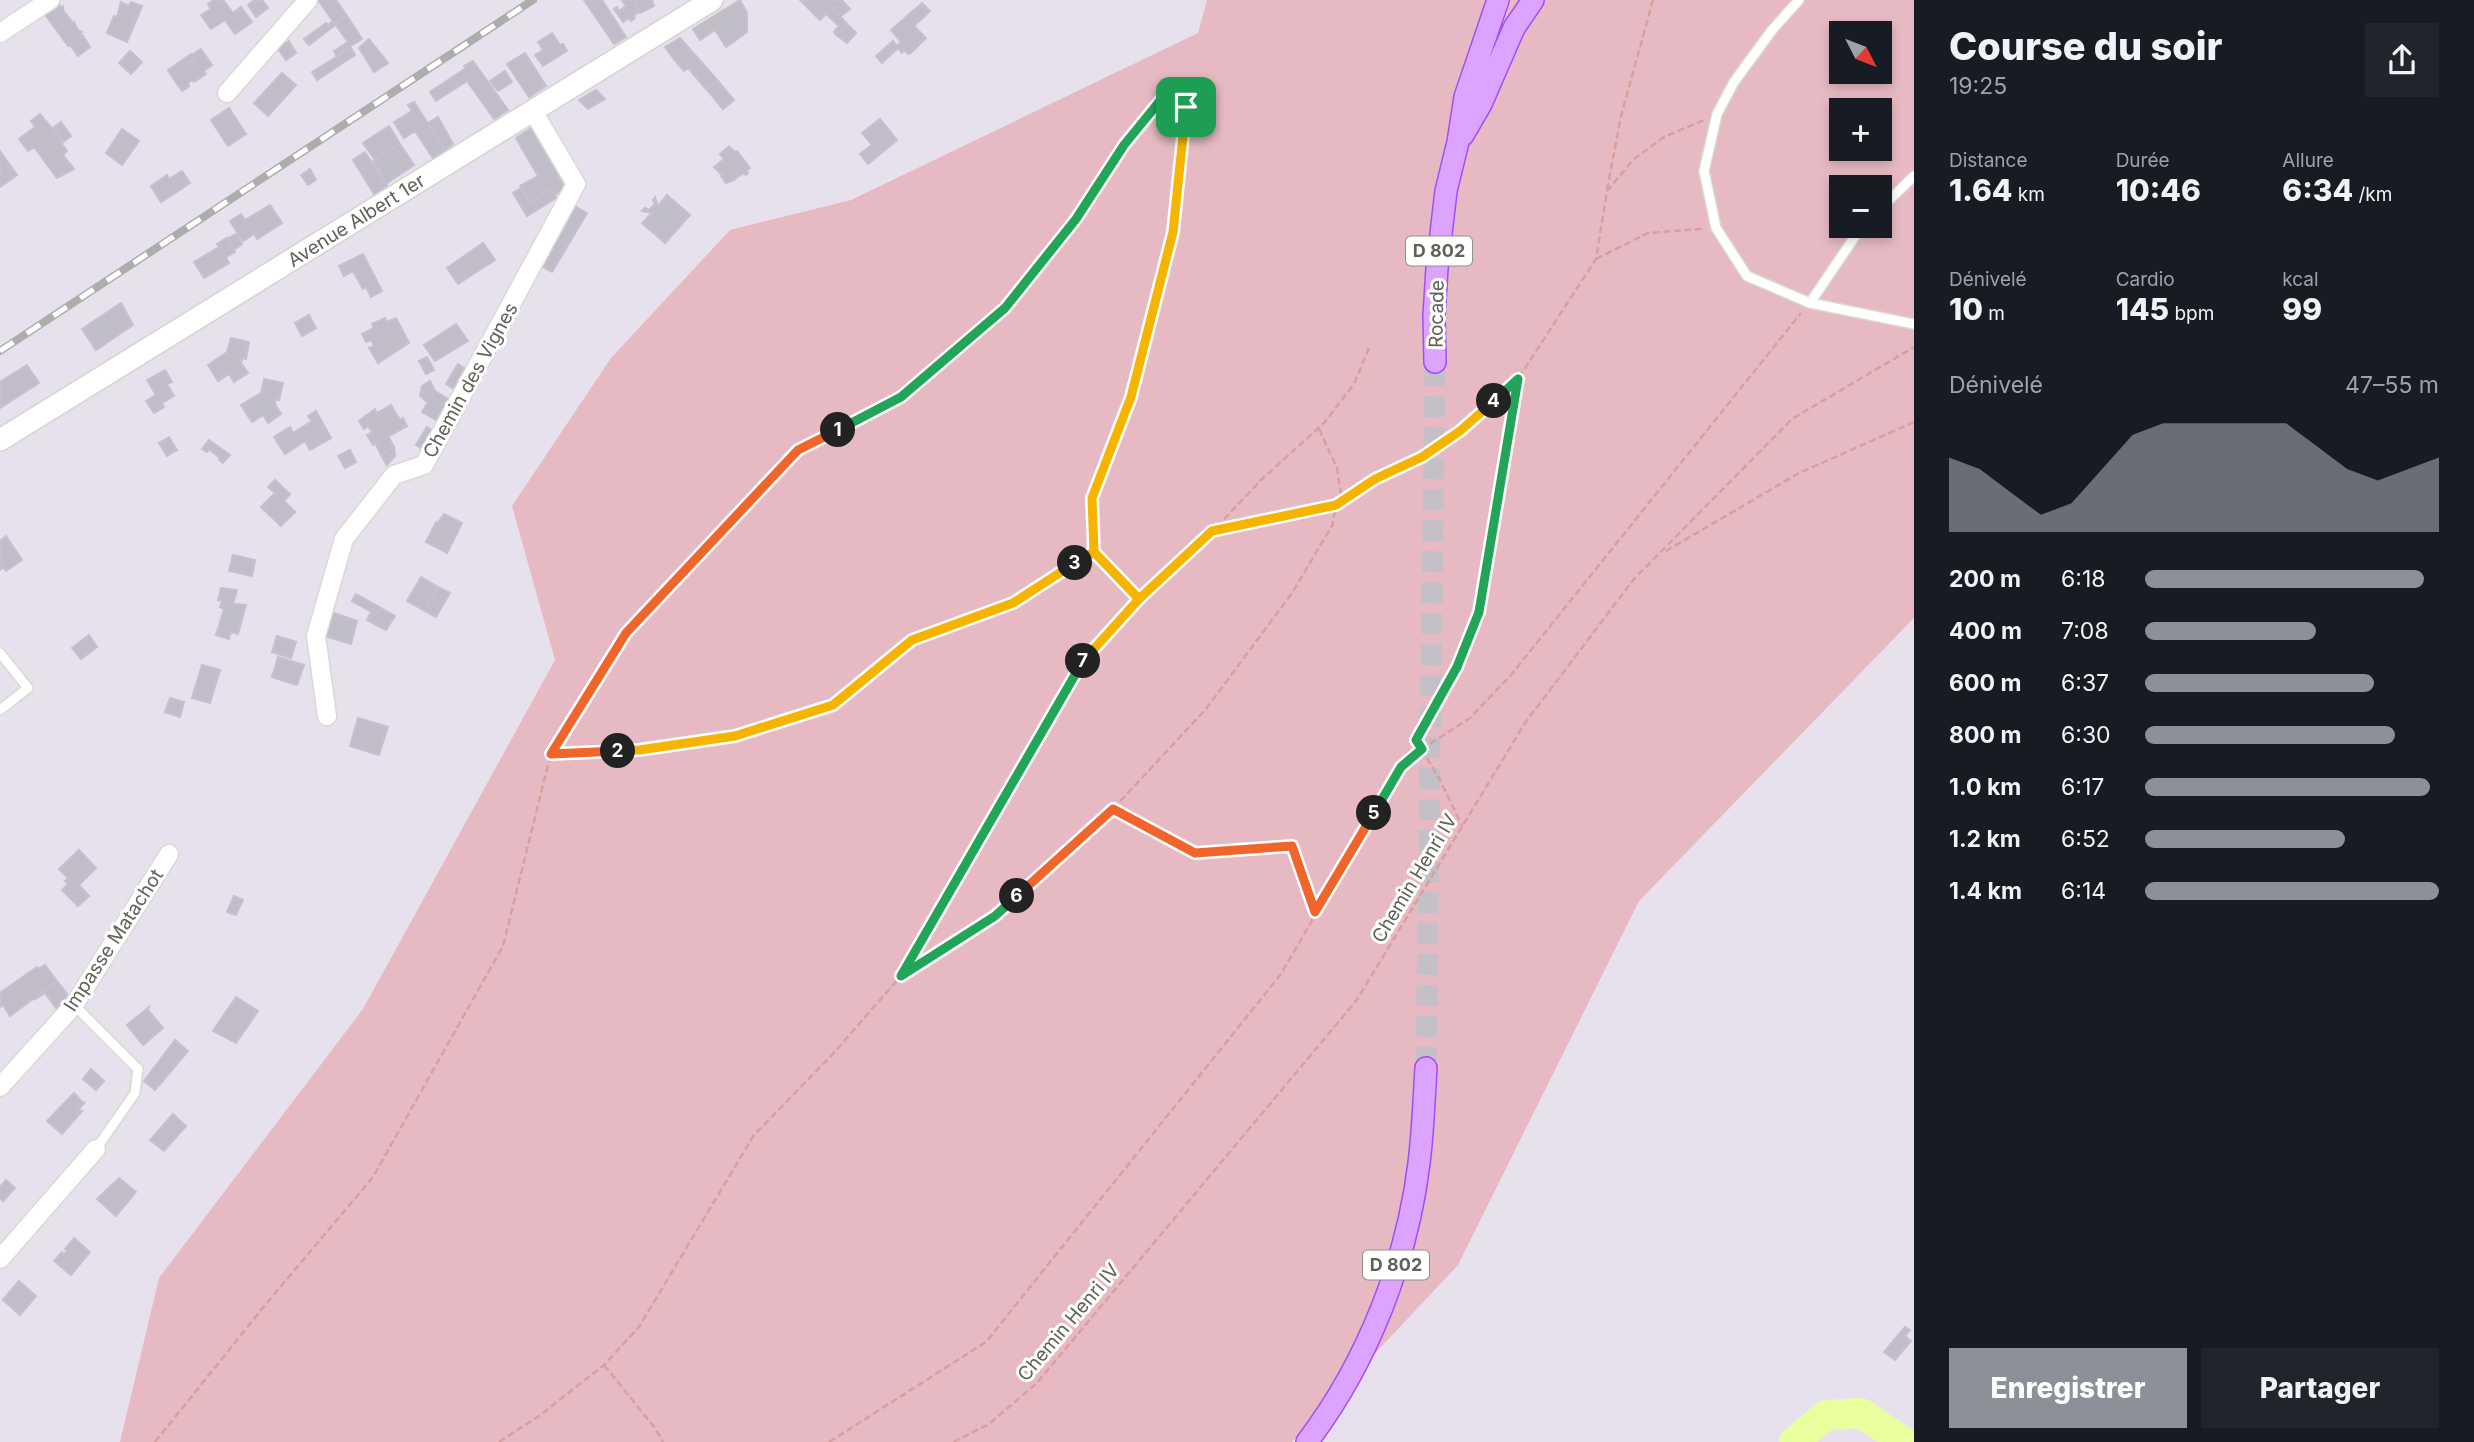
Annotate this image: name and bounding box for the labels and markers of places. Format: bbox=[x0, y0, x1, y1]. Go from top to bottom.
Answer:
pin bbox=[1156, 77, 1216, 137]
pin: 4 bbox=[1476, 384, 1512, 418]
pin: 1 bbox=[820, 412, 856, 448]
pin: 3 bbox=[1058, 546, 1092, 580]
pin: 7 bbox=[1066, 644, 1100, 678]
pin: 2 bbox=[600, 734, 636, 768]
pin: 5 bbox=[1356, 796, 1392, 830]
pin: 6 bbox=[1000, 878, 1034, 914]

